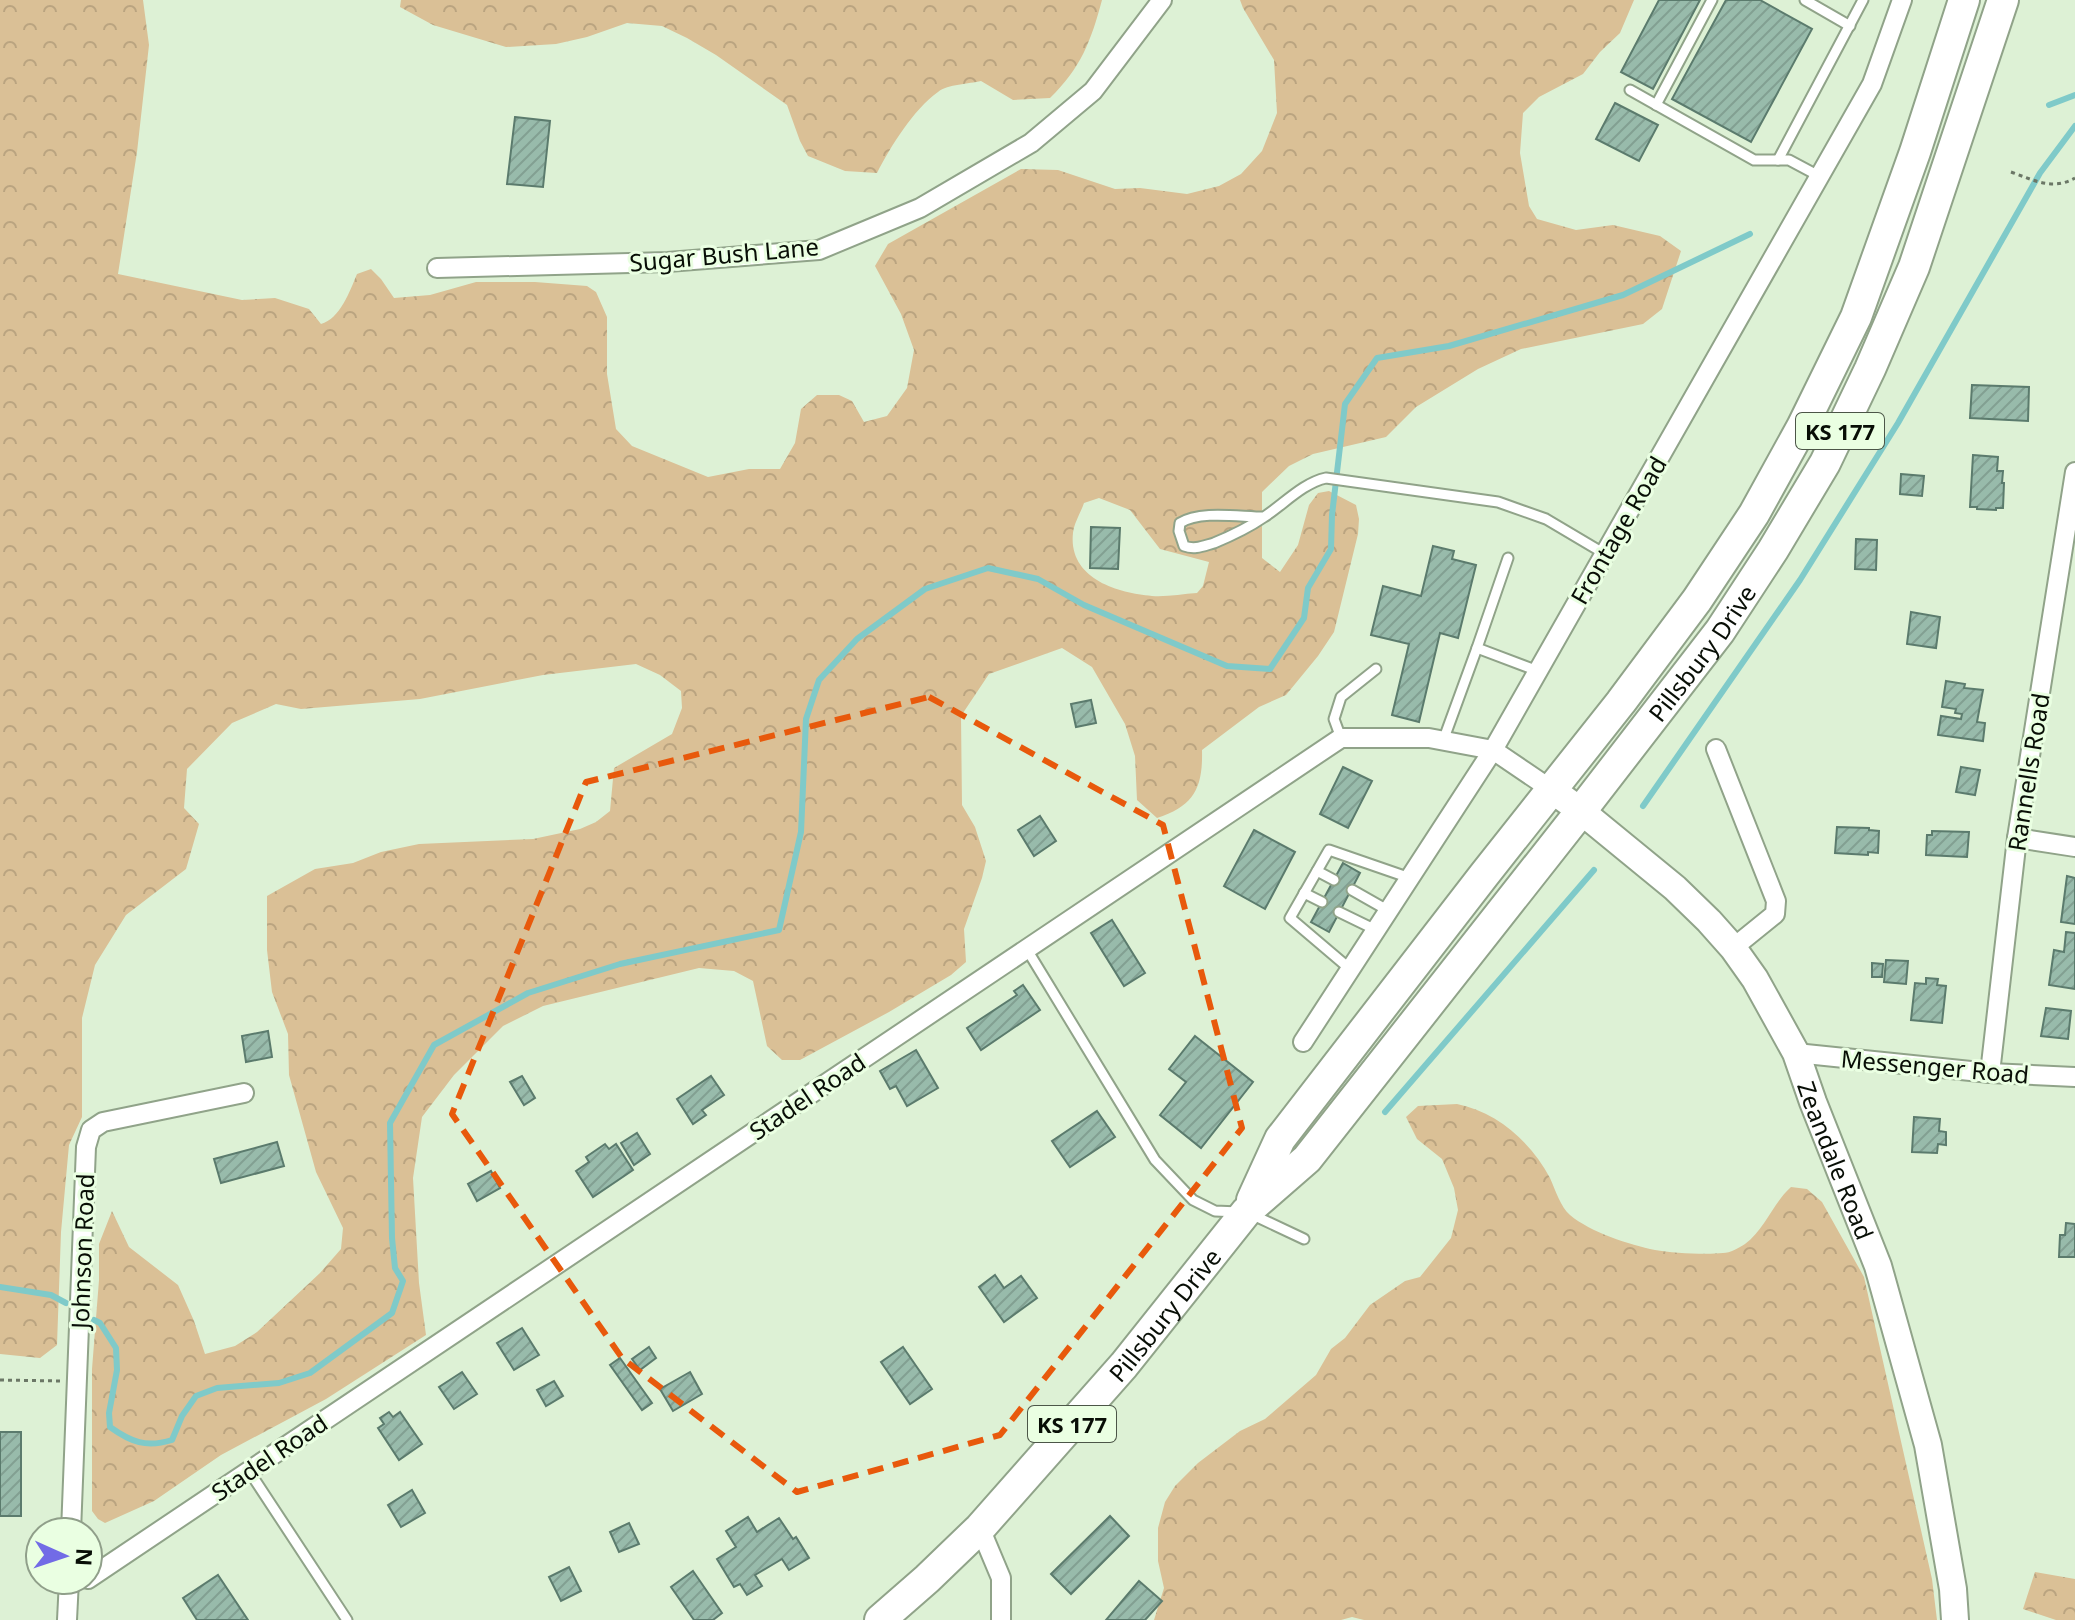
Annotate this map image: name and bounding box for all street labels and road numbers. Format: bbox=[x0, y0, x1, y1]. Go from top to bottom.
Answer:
street label: Sugar Bush Lane bbox=[628, 229, 820, 279]
road number: KS 177 bbox=[1796, 413, 1884, 449]
street label: Frontage Road bbox=[1562, 450, 1674, 610]
street label: Pillsbury Drive bbox=[1640, 578, 1763, 728]
street label: Rannells Road bbox=[1999, 691, 2057, 853]
street label: Messenger Road bbox=[1840, 1041, 2030, 1091]
street label: Stadel Road bbox=[742, 1045, 872, 1147]
street label: Zeandale Road bbox=[1791, 1077, 1882, 1244]
street label: Johnson Road bbox=[63, 1173, 101, 1331]
street label: Pillsbury Drive bbox=[1101, 1241, 1228, 1388]
street label: Stadel Road bbox=[204, 1406, 334, 1508]
road number: KS 177 bbox=[1028, 1406, 1116, 1442]

